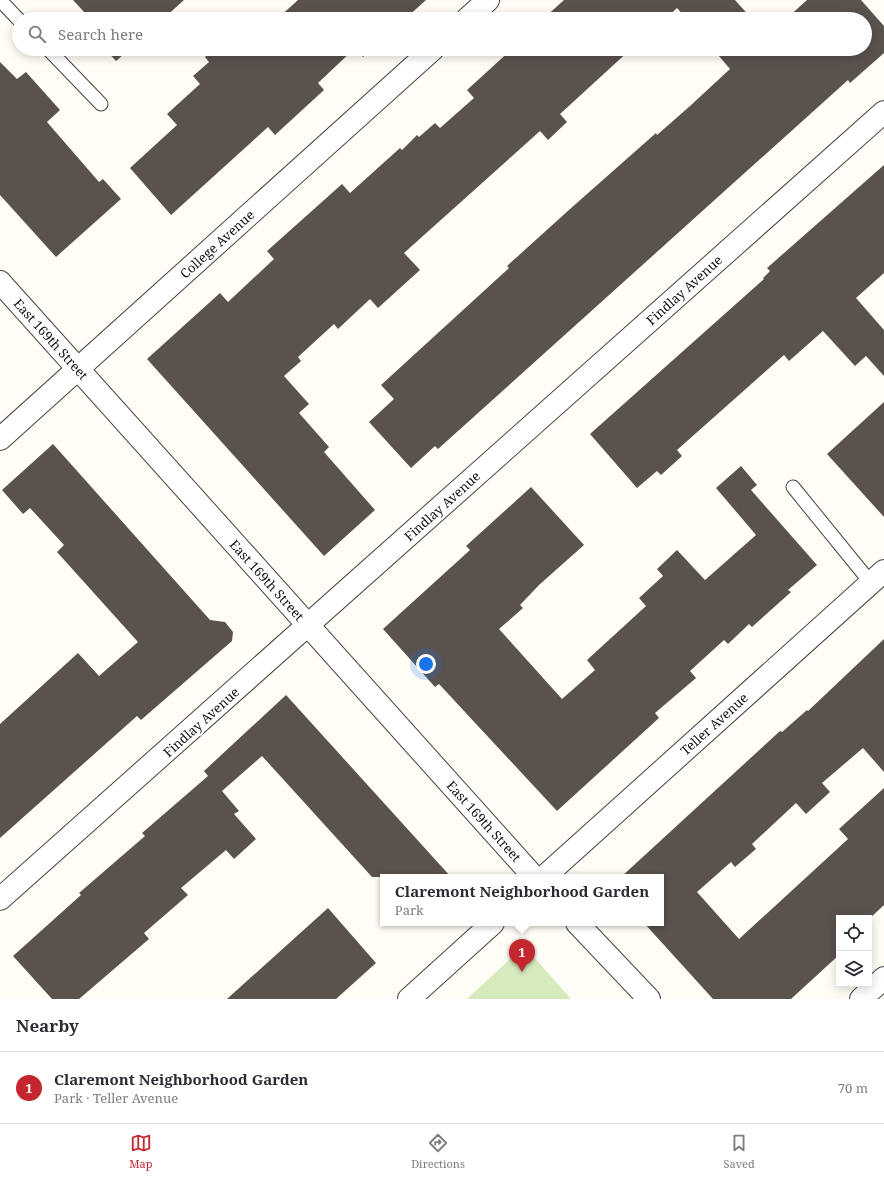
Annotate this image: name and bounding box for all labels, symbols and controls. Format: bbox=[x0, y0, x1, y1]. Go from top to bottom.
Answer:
search box bbox=[12, 12, 872, 56]
icon: search bbox=[26, 23, 48, 45]
text: Search here bbox=[58, 24, 143, 44]
street label: College Avenue bbox=[176, 206, 258, 282]
street label: Findlay Avenue bbox=[642, 251, 726, 329]
street label: East 169th Street bbox=[10, 295, 93, 384]
street label: Findlay Avenue bbox=[400, 467, 484, 545]
street label: East 169th Street bbox=[226, 536, 309, 625]
your location bbox=[416, 654, 436, 674]
street label: Findlay Avenue bbox=[159, 683, 243, 761]
street label: Teller Avenue bbox=[676, 689, 752, 759]
street label: East 169th Street bbox=[443, 777, 526, 866]
popup bbox=[380, 874, 664, 926]
text: Claremont Neighborhood Garden bbox=[395, 881, 649, 901]
text: Park bbox=[395, 901, 424, 919]
map controls bbox=[836, 915, 872, 987]
button: locate bbox=[836, 915, 872, 951]
pin: 1 bbox=[509, 939, 535, 972]
button: layers bbox=[836, 951, 872, 987]
text: Nearby bbox=[16, 1014, 79, 1037]
text: Claremont Neighborhood Garden bbox=[54, 1069, 308, 1089]
text: 1 bbox=[25, 1079, 33, 1097]
text: 70 m bbox=[838, 1079, 868, 1097]
text: Park · Teller Avenue bbox=[54, 1089, 178, 1107]
tab: Map bbox=[129, 1132, 153, 1171]
tab: Directions bbox=[411, 1132, 465, 1171]
tab: Saved bbox=[724, 1132, 755, 1171]

